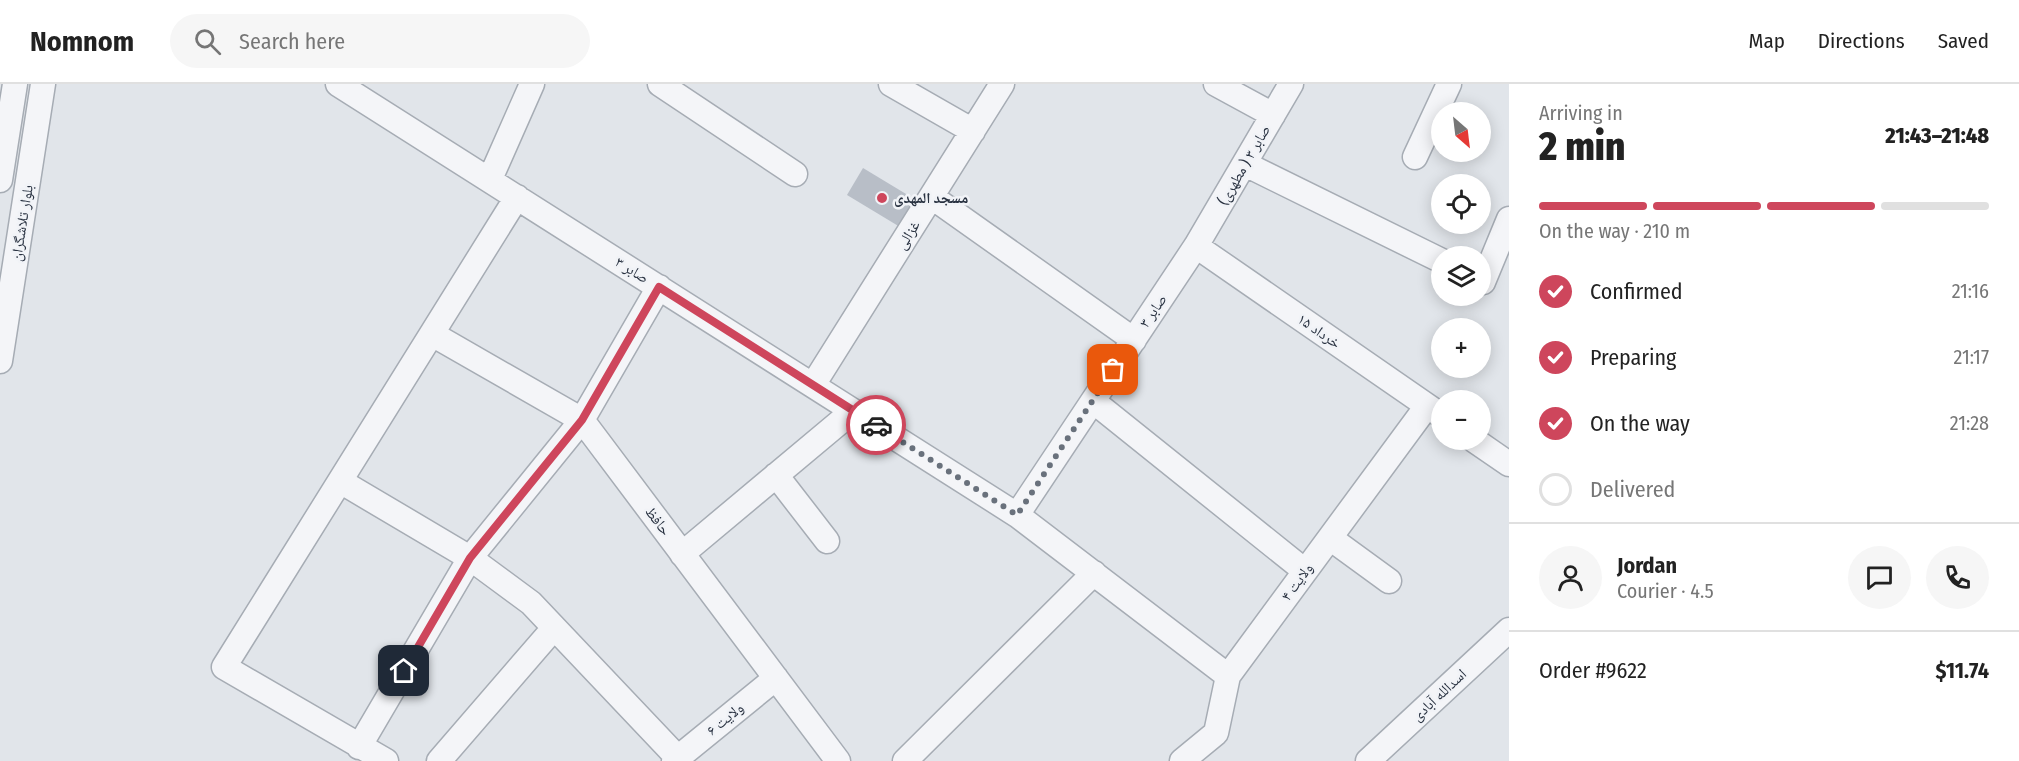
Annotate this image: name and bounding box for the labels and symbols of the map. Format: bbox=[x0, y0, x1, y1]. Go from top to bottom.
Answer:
north arrow bbox=[1431, 102, 1491, 162]
street label: صابر ۳ ( مطهری) bbox=[1214, 122, 1275, 209]
street label: بلوار تلاشگران bbox=[7, 183, 38, 263]
place label: مسجد المهدی bbox=[894, 189, 968, 207]
marker: مسجد المهدی bbox=[875, 191, 889, 205]
street label: غزالی bbox=[892, 217, 925, 253]
street label: صابر ۳ bbox=[612, 253, 652, 287]
street label: صابر ۳ bbox=[1135, 291, 1171, 331]
street label: ۱۵ خرداد bbox=[1294, 310, 1344, 353]
pin bbox=[1087, 344, 1138, 395]
courier bbox=[846, 395, 906, 455]
street label: حافظ bbox=[641, 503, 675, 539]
street label: ولایت ۴ bbox=[1277, 560, 1317, 604]
pin bbox=[378, 645, 429, 696]
street label: اسدالله آبادی bbox=[1408, 665, 1471, 726]
street label: ولایت ۶ bbox=[703, 699, 747, 739]

